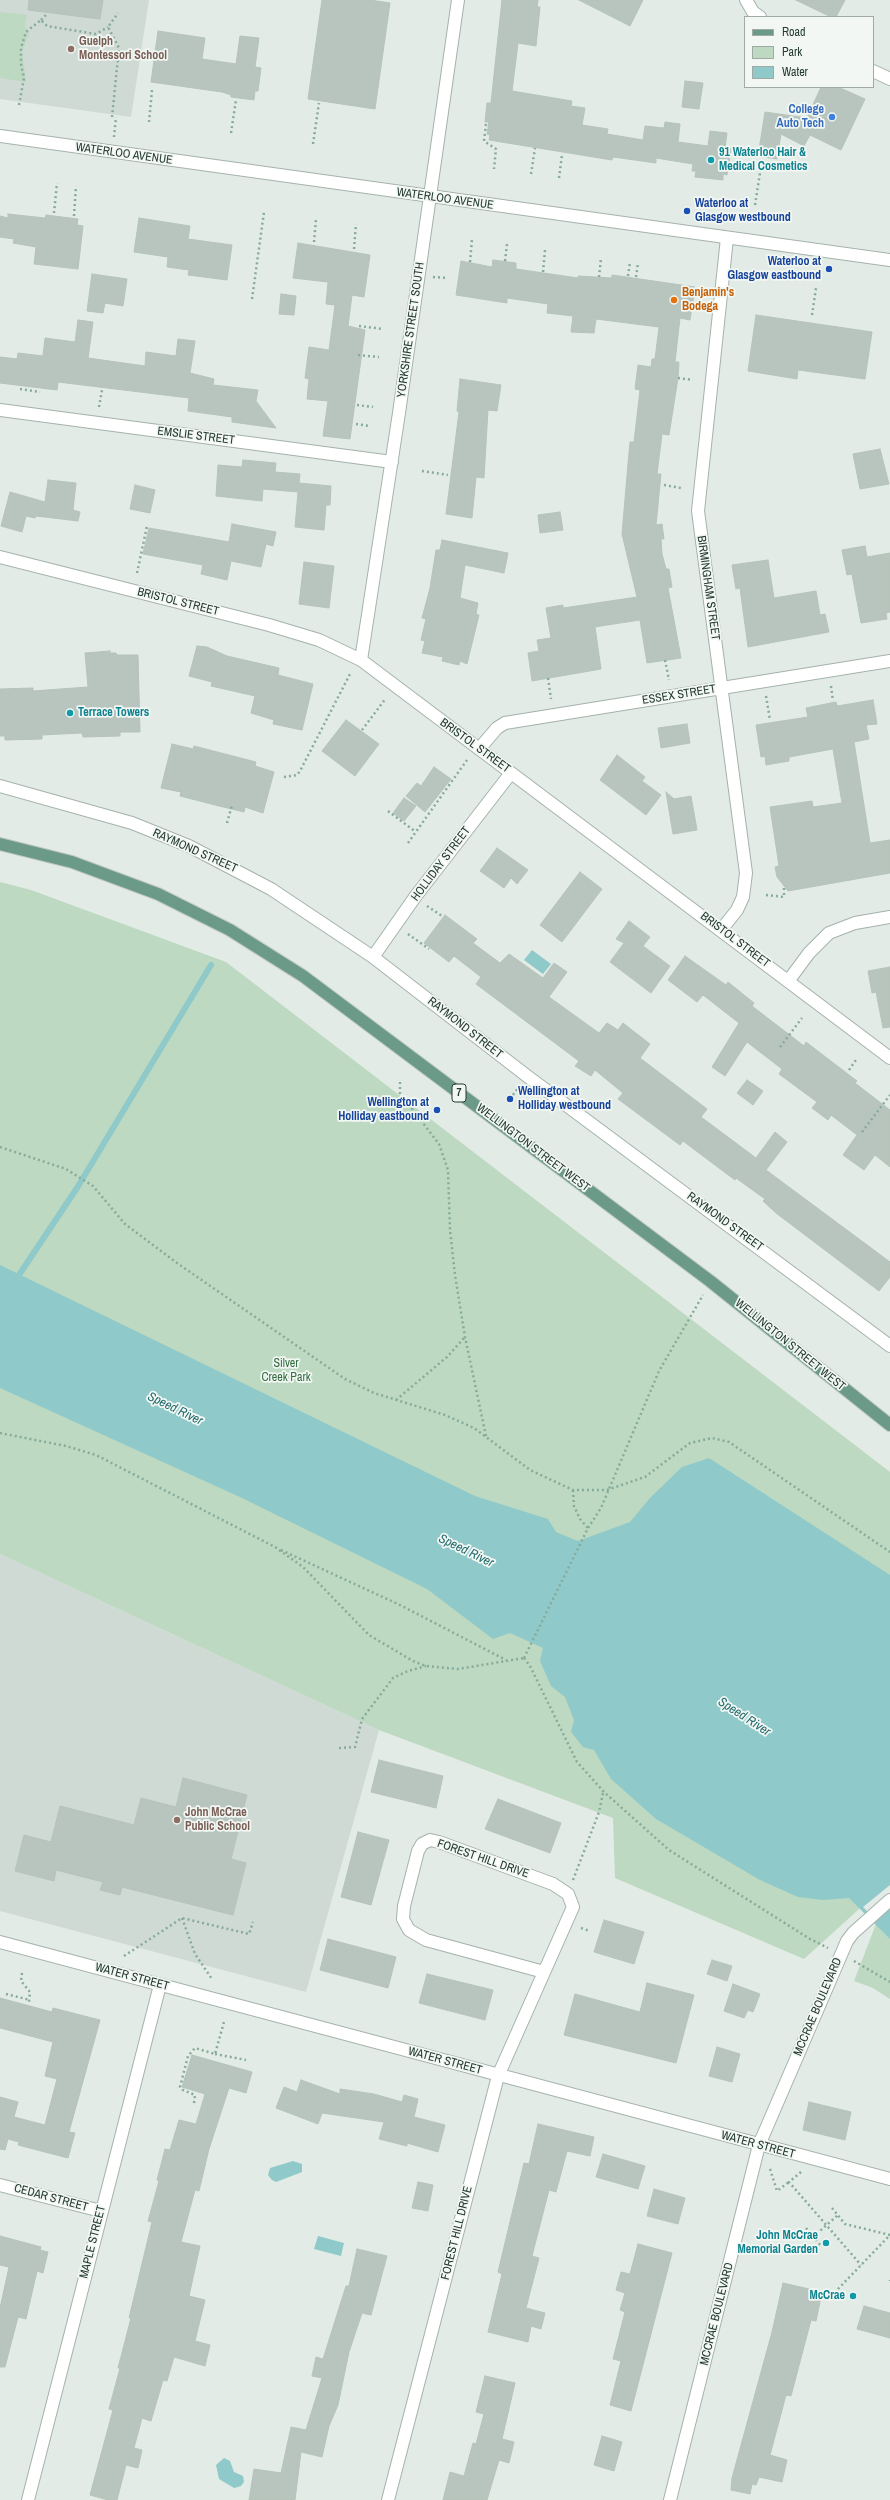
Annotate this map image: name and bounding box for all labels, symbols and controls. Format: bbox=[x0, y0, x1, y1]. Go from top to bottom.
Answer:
legend bbox=[744, 16, 874, 88]
text: Road bbox=[782, 24, 806, 40]
place label: Guelph Montessori School bbox=[79, 35, 167, 63]
marker: Guelph Montessori School bbox=[66, 44, 76, 54]
text: Park bbox=[782, 44, 802, 60]
text: Water bbox=[782, 64, 808, 80]
place label: College Auto Tech bbox=[777, 103, 824, 131]
marker: College Auto Tech bbox=[827, 112, 837, 122]
street label: WATERLOO AVENUE bbox=[75, 140, 173, 168]
place label: 91 Waterloo Hair & Medical Cosmetics bbox=[719, 146, 808, 174]
marker: 91 Waterloo Hair & Medical Cosmetics bbox=[706, 155, 716, 165]
street label: WATERLOO AVENUE bbox=[396, 185, 494, 213]
place label: Waterloo at Glasgow westbound bbox=[695, 197, 791, 225]
marker: Waterloo at Glasgow westbound bbox=[682, 206, 692, 216]
place label: Waterloo at Glasgow eastbound bbox=[727, 255, 821, 283]
street label: YORKSHIRE STREET SOUTH bbox=[394, 261, 428, 399]
marker: Waterloo at Glasgow eastbound bbox=[824, 264, 834, 274]
place label: Benjamin's Bodega bbox=[682, 286, 734, 314]
marker: Benjamin's Bodega bbox=[669, 295, 679, 305]
street label: EMSLIE STREET bbox=[157, 424, 235, 448]
street label: BIRMINGHAM STREET bbox=[694, 535, 722, 641]
street label: BRISTOL STREET bbox=[136, 585, 220, 619]
street label: ESSEX STREET bbox=[641, 682, 717, 708]
place label: Terrace Towers bbox=[78, 706, 149, 720]
marker: Terrace Towers bbox=[65, 708, 75, 718]
street label: BRISTOL STREET bbox=[437, 716, 513, 776]
street label: HOLLIDAY STREET bbox=[408, 824, 474, 904]
street label: RAYMOND STREET bbox=[150, 826, 240, 876]
street label: BRISTOL STREET bbox=[697, 909, 773, 971]
street label: RAYMOND STREET bbox=[425, 994, 505, 1062]
road number: 7 bbox=[452, 1084, 466, 1102]
place label: Wellington at Holliday westbound bbox=[518, 1085, 611, 1113]
marker: Wellington at Holliday westbound bbox=[505, 1094, 515, 1104]
place label: Wellington at Holliday eastbound bbox=[338, 1096, 429, 1124]
street label: WELLINGTON STREET WEST bbox=[474, 1101, 592, 1195]
marker: Wellington at Holliday eastbound bbox=[432, 1105, 442, 1115]
street label: RAYMOND STREET bbox=[684, 1189, 766, 1255]
street label: WELLINGTON STREET WEST bbox=[732, 1296, 848, 1394]
park label: Silver Creek Park bbox=[261, 1357, 311, 1385]
water label: Speed River bbox=[145, 1389, 205, 1429]
water label: Speed River bbox=[436, 1531, 496, 1571]
water label: Speed River bbox=[715, 1694, 773, 1740]
place label: John McCrae Public School bbox=[185, 1806, 250, 1834]
marker: John McCrae Public School bbox=[172, 1815, 182, 1825]
street label: FOREST HILL DRIVE bbox=[435, 1837, 531, 1881]
street label: MCCRAE BOULEVARD bbox=[791, 1956, 845, 2058]
street label: WATER STREET bbox=[93, 1960, 171, 1994]
street label: WATER STREET bbox=[406, 2044, 484, 2078]
street label: WATER STREET bbox=[719, 2128, 797, 2162]
street label: CEDAR STREET bbox=[12, 2181, 90, 2215]
street label: FOREST HILL DRIVE bbox=[438, 2185, 476, 2281]
street label: MAPLE STREET bbox=[77, 2204, 109, 2280]
place label: John McCrae Memorial Garden bbox=[738, 2229, 818, 2257]
marker: John McCrae Memorial Garden bbox=[821, 2238, 831, 2248]
street label: MCCRAE BOULEVARD bbox=[697, 2261, 737, 2367]
place label: McCrae bbox=[809, 2289, 845, 2303]
marker: McCrae bbox=[848, 2291, 858, 2301]

